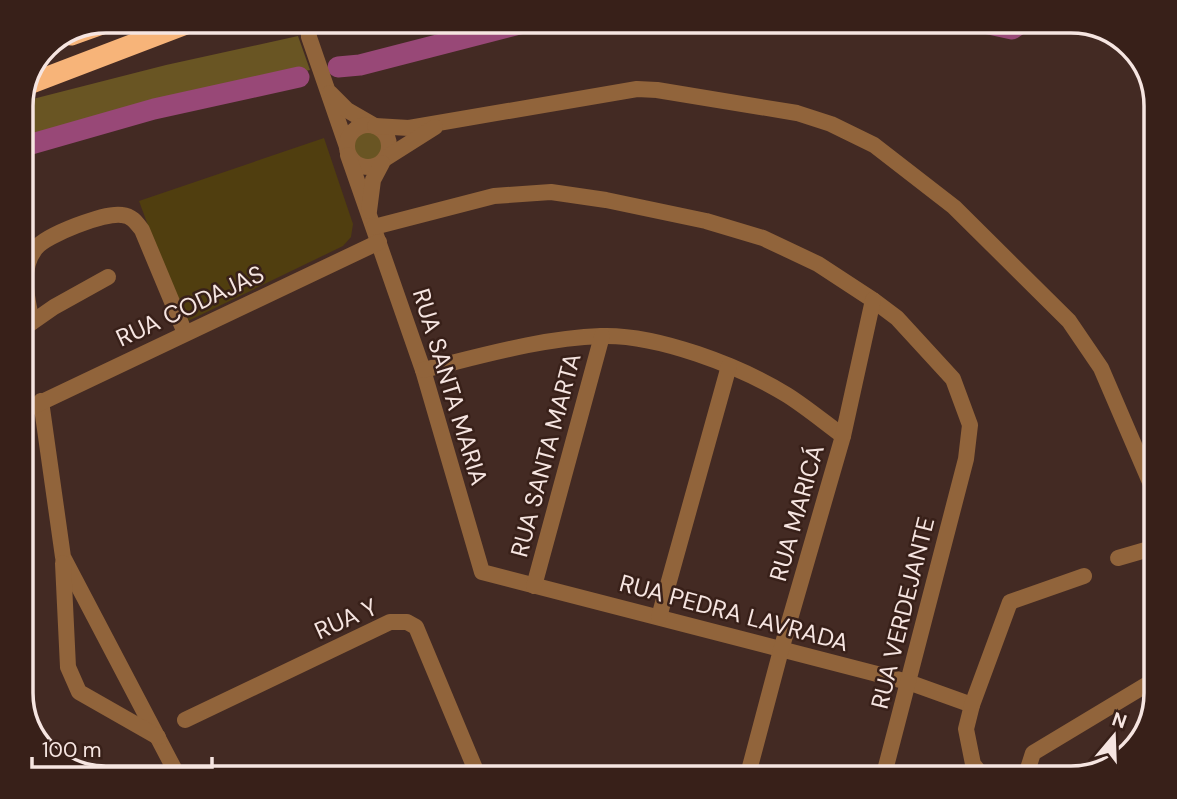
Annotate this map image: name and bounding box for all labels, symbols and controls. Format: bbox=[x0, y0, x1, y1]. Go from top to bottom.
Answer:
street label: RUA CODAJAS bbox=[111, 258, 269, 353]
street label: RUA SANTA MARIA bbox=[406, 285, 495, 489]
street label: RUA SANTA MARTA bbox=[503, 349, 588, 560]
street label: RUA MARICÁ bbox=[762, 441, 831, 585]
street label: RUA VERDEJANTE bbox=[864, 514, 941, 712]
street label: RUA PEDRA LAVRADA bbox=[616, 567, 852, 658]
street label: RUA Y bbox=[310, 591, 382, 646]
north arrow bbox=[1079, 701, 1149, 771]
text: N bbox=[1109, 706, 1130, 734]
scale bar bbox=[32, 726, 212, 770]
text: 100 m bbox=[42, 736, 102, 764]

